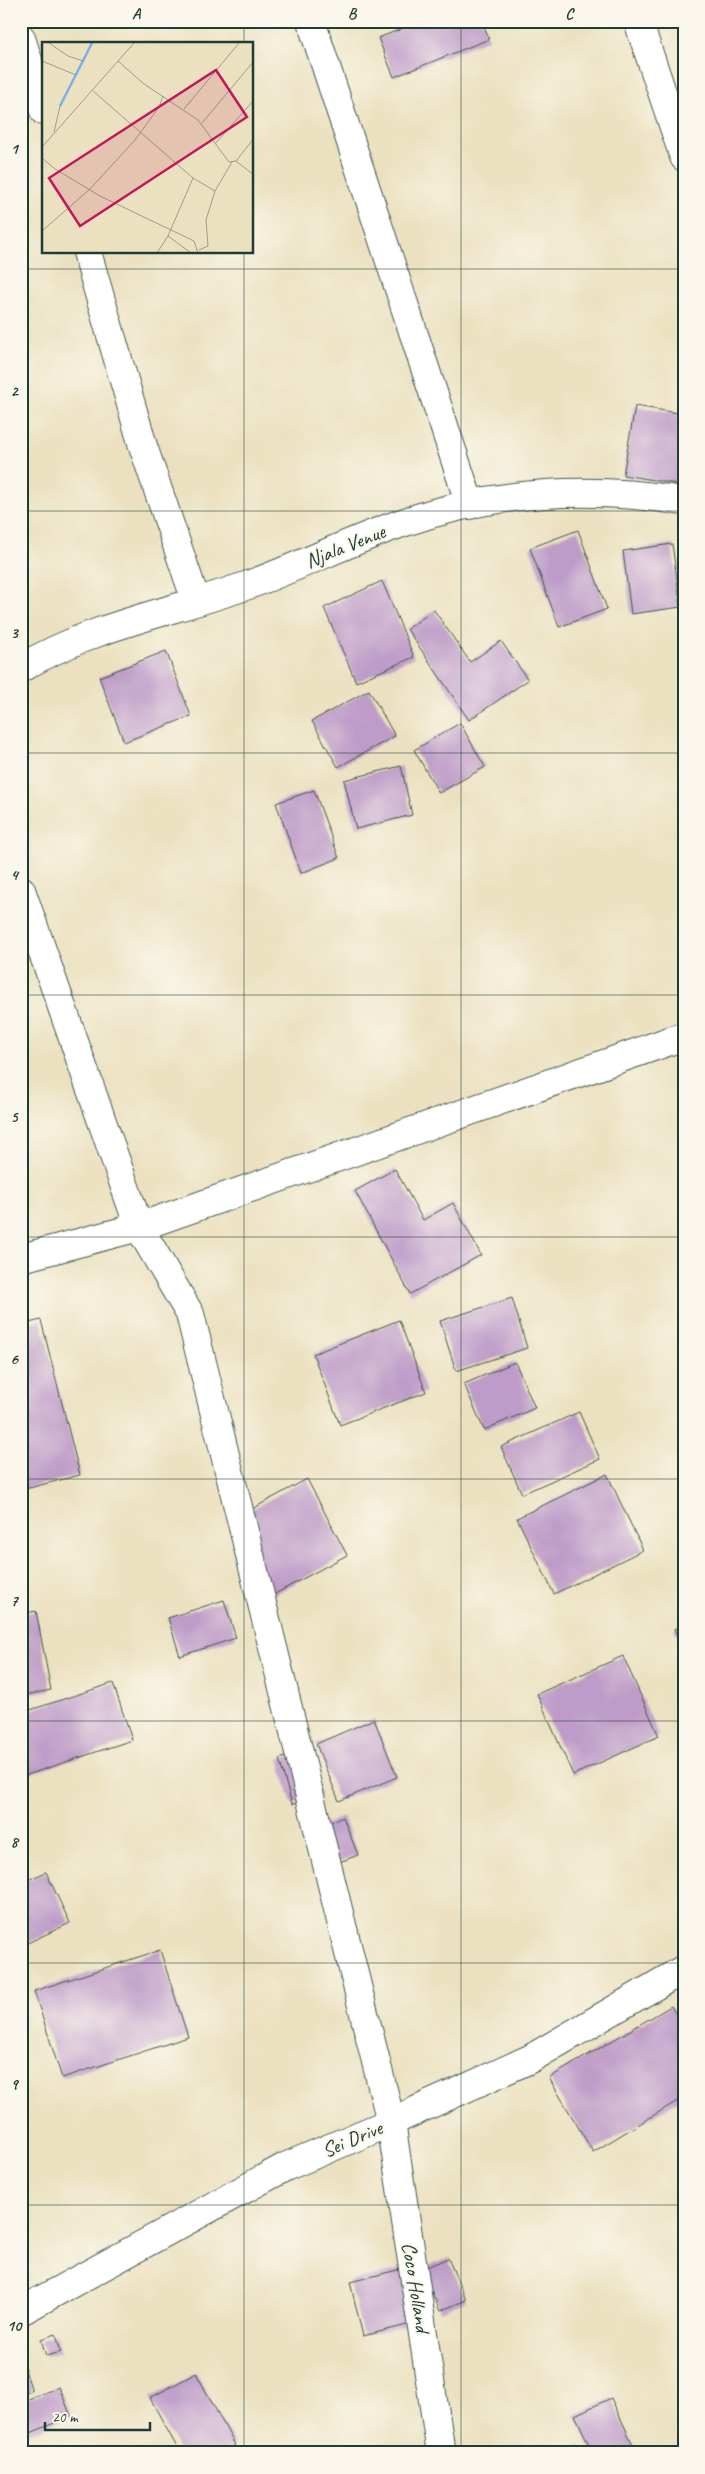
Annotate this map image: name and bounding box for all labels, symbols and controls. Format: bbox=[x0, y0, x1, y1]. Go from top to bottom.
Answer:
text: A bbox=[132, 4, 142, 24]
text: B bbox=[348, 4, 358, 24]
text: C bbox=[565, 4, 575, 24]
inset map bbox=[42, 42, 254, 254]
text: 1 bbox=[10, 139, 19, 159]
text: 2 bbox=[10, 381, 19, 401]
street label: Njala Venue bbox=[301, 518, 390, 574]
text: 3 bbox=[10, 623, 19, 643]
text: 4 bbox=[10, 865, 19, 885]
text: 5 bbox=[11, 1107, 20, 1127]
text: 6 bbox=[10, 1349, 19, 1369]
text: 7 bbox=[10, 1591, 19, 1611]
text: 8 bbox=[10, 1832, 19, 1852]
text: 9 bbox=[10, 2074, 19, 2094]
street label: Sei Drive bbox=[318, 2114, 388, 2163]
street label: Coco Holland bbox=[396, 2240, 437, 2337]
text: 10 bbox=[7, 2316, 23, 2336]
scale bar bbox=[45, 2399, 150, 2431]
text: 20 m bbox=[52, 2408, 79, 2427]

